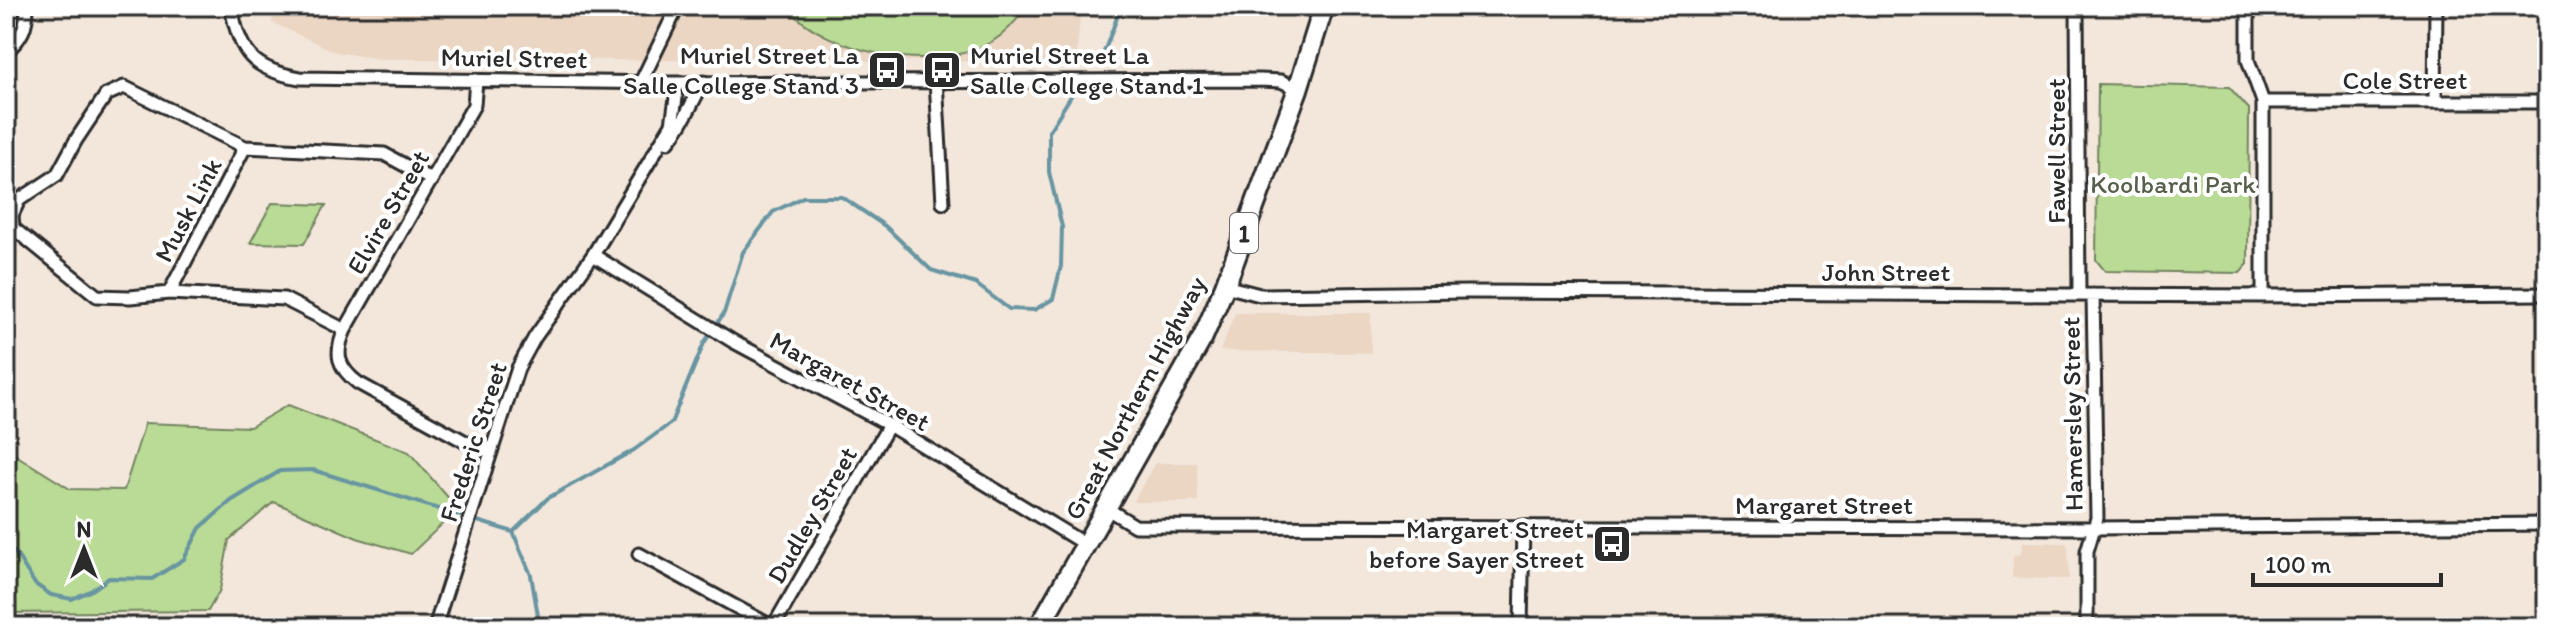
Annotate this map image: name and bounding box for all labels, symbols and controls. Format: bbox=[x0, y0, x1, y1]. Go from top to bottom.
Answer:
place label: Muriel Street La Salle College Stand 3 bbox=[623, 39, 859, 101]
place label: Muriel Street La Salle College Stand 1 bbox=[970, 39, 1204, 101]
street label: Muriel Street bbox=[440, 41, 588, 75]
bus stop icon: Muriel Street La Salle College Stand 3 bbox=[866, 49, 908, 91]
bus stop icon: Muriel Street La Salle College Stand 1 bbox=[921, 49, 963, 91]
street label: Cole Street bbox=[2343, 64, 2468, 96]
street label: Fawell Street bbox=[2040, 78, 2072, 224]
street label: Elvire Street bbox=[340, 144, 436, 280]
street label: Musk Link bbox=[147, 152, 229, 268]
park label: Koolbardi Park bbox=[2090, 168, 2256, 200]
road number: 1 bbox=[1230, 213, 1258, 253]
street label: John Street bbox=[1822, 256, 1950, 288]
street label: Great Northern Highway bbox=[1057, 271, 1213, 525]
street label: Hamersley Street bbox=[2054, 316, 2090, 511]
street label: Margaret Street bbox=[764, 324, 936, 438]
street label: Frederic Street bbox=[432, 358, 514, 526]
street label: Dudley Street bbox=[760, 441, 864, 589]
street label: Margaret Street bbox=[1735, 489, 1913, 521]
north arrow bbox=[44, 509, 124, 589]
place label: Margaret Street before Sayer Street bbox=[1369, 513, 1584, 575]
text: N bbox=[77, 516, 91, 543]
bus stop icon: Margaret Street before Sayer Street bbox=[1591, 523, 1633, 565]
scale bar bbox=[2253, 537, 2441, 587]
text: 100 m bbox=[2265, 550, 2331, 579]

